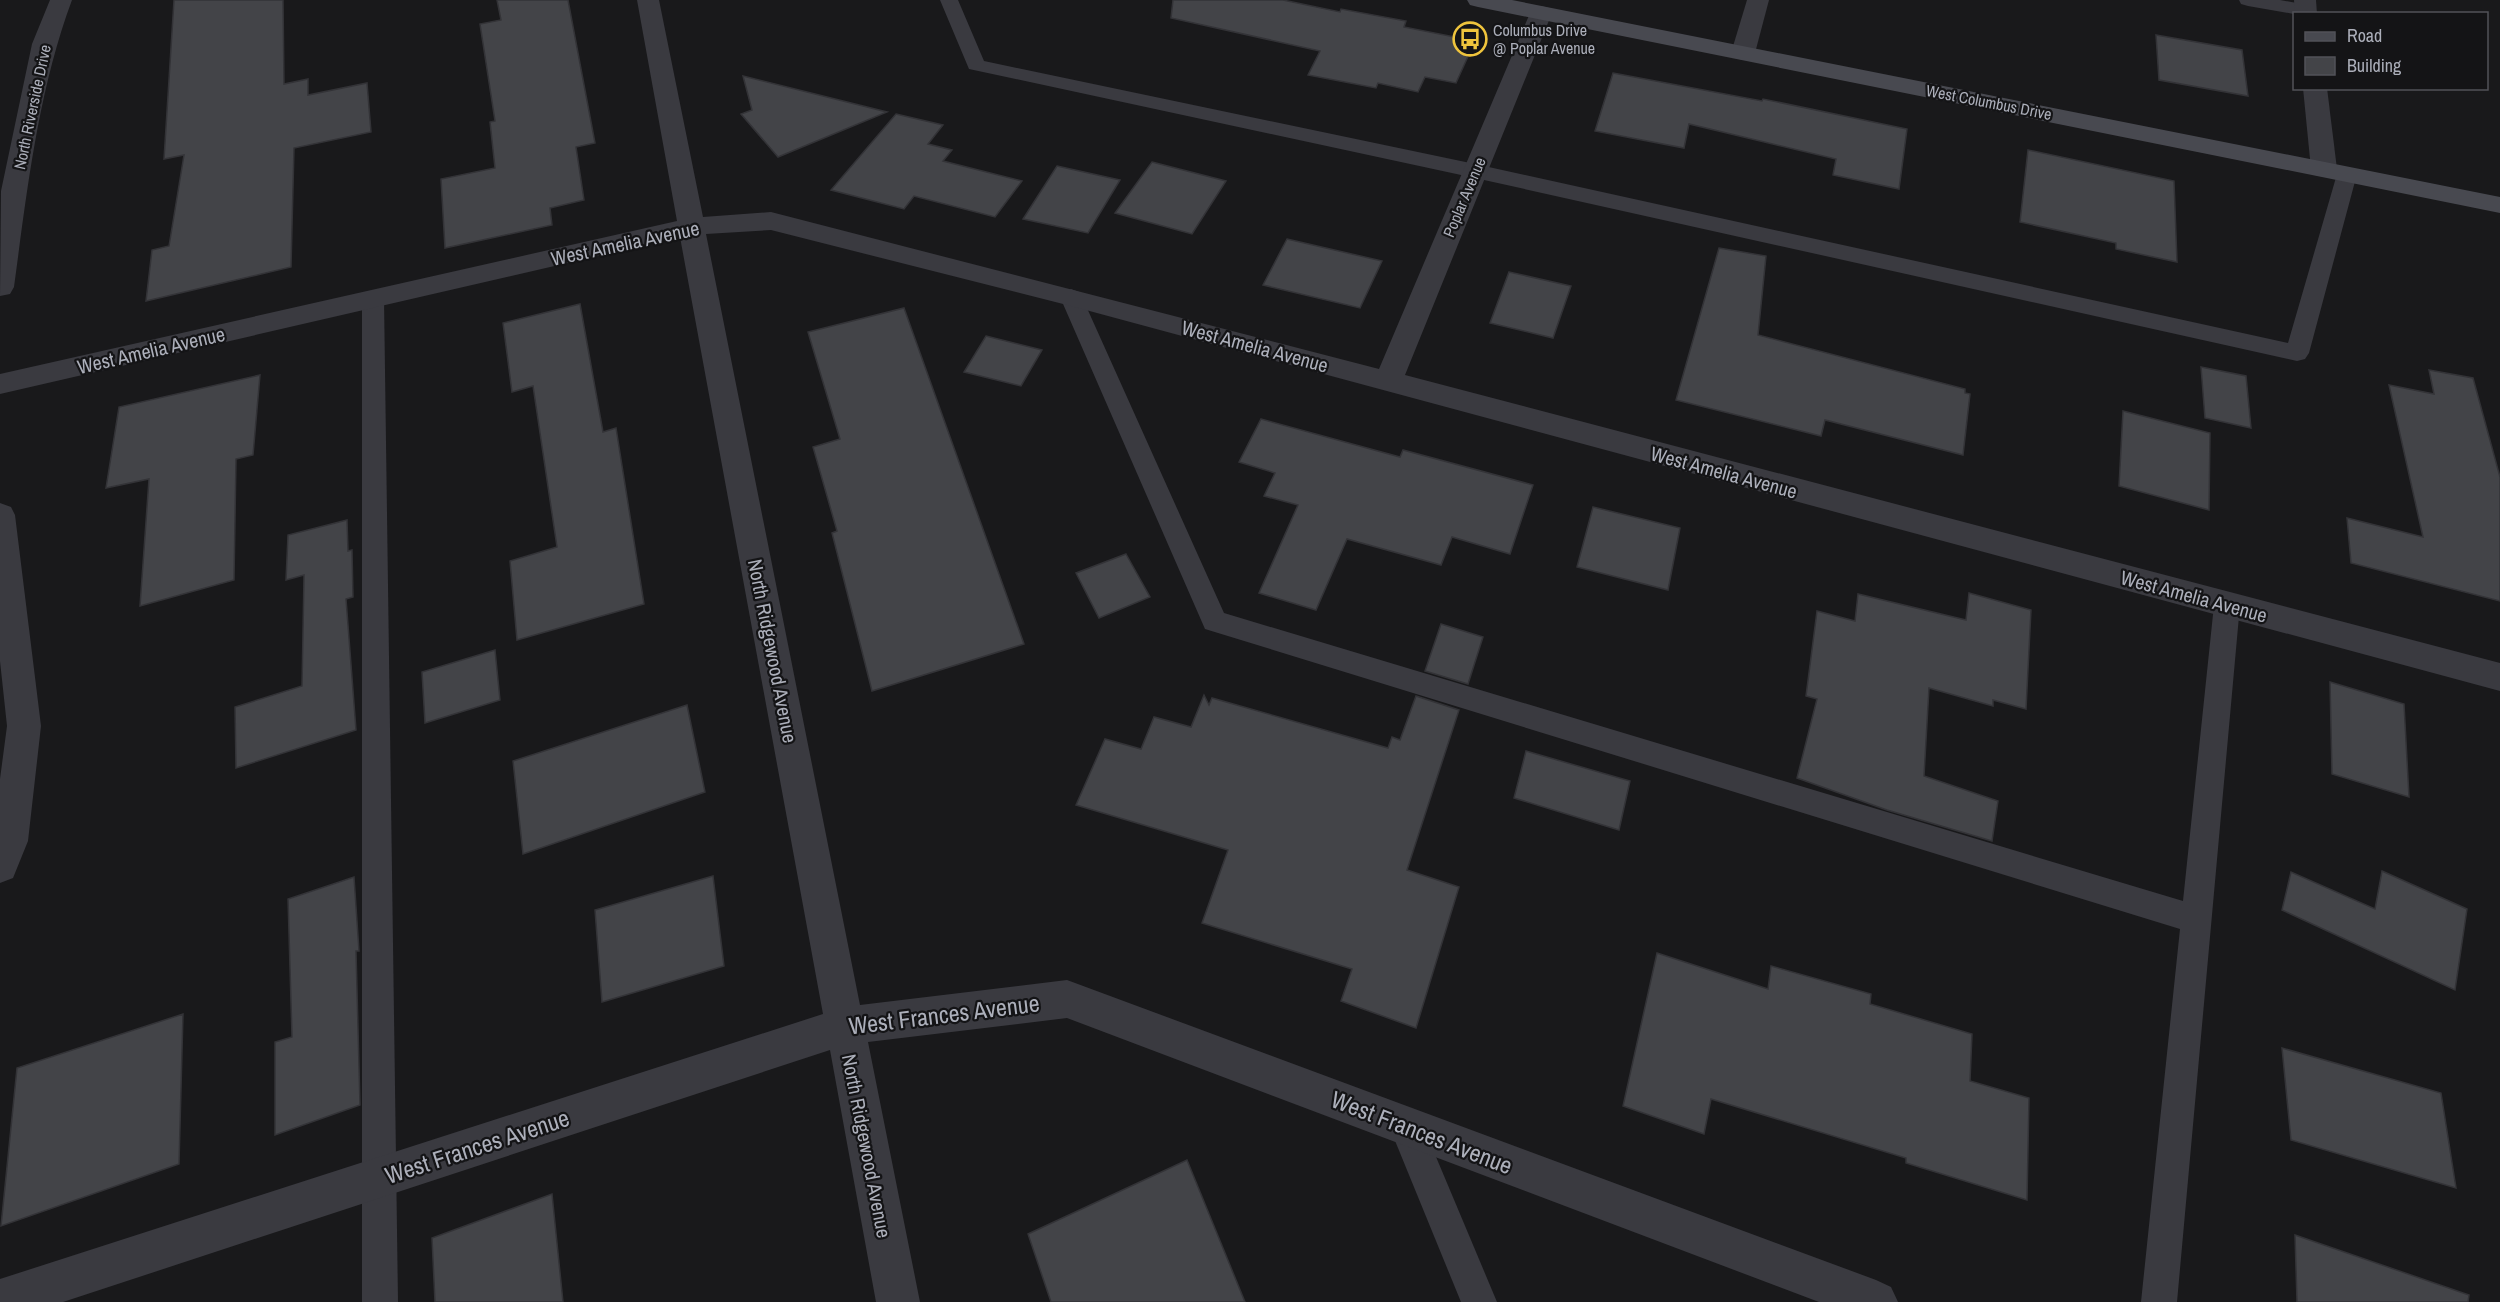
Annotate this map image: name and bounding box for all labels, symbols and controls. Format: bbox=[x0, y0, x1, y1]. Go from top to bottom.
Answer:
legend bbox=[2293, 12, 2488, 90]
place label: Columbus Drive @ Poplar Avenue bbox=[1493, 19, 1595, 59]
bus stop icon: Columbus Drive @ Poplar Avenue bbox=[1452, 21, 1488, 57]
text: Road bbox=[2347, 23, 2382, 48]
street label: North Riverside Drive bbox=[8, 43, 56, 171]
text: Building bbox=[2347, 53, 2402, 78]
street label: West Columbus Drive bbox=[1924, 79, 2054, 125]
street label: Poplar Avenue bbox=[1437, 154, 1491, 240]
street label: West Amelia Avenue bbox=[548, 214, 702, 272]
street label: West Amelia Avenue bbox=[1179, 313, 1331, 379]
street label: West Amelia Avenue bbox=[75, 320, 227, 380]
street label: West Amelia Avenue bbox=[1648, 439, 1800, 505]
street label: North Ridgewood Avenue bbox=[742, 557, 804, 745]
street label: West Amelia Avenue bbox=[2118, 563, 2270, 629]
street label: West Frances Avenue bbox=[847, 986, 1041, 1042]
street label: North Ridgewood Avenue bbox=[836, 1052, 898, 1240]
street label: West Frances Avenue bbox=[1327, 1083, 1517, 1181]
street label: West Frances Avenue bbox=[381, 1101, 573, 1191]

